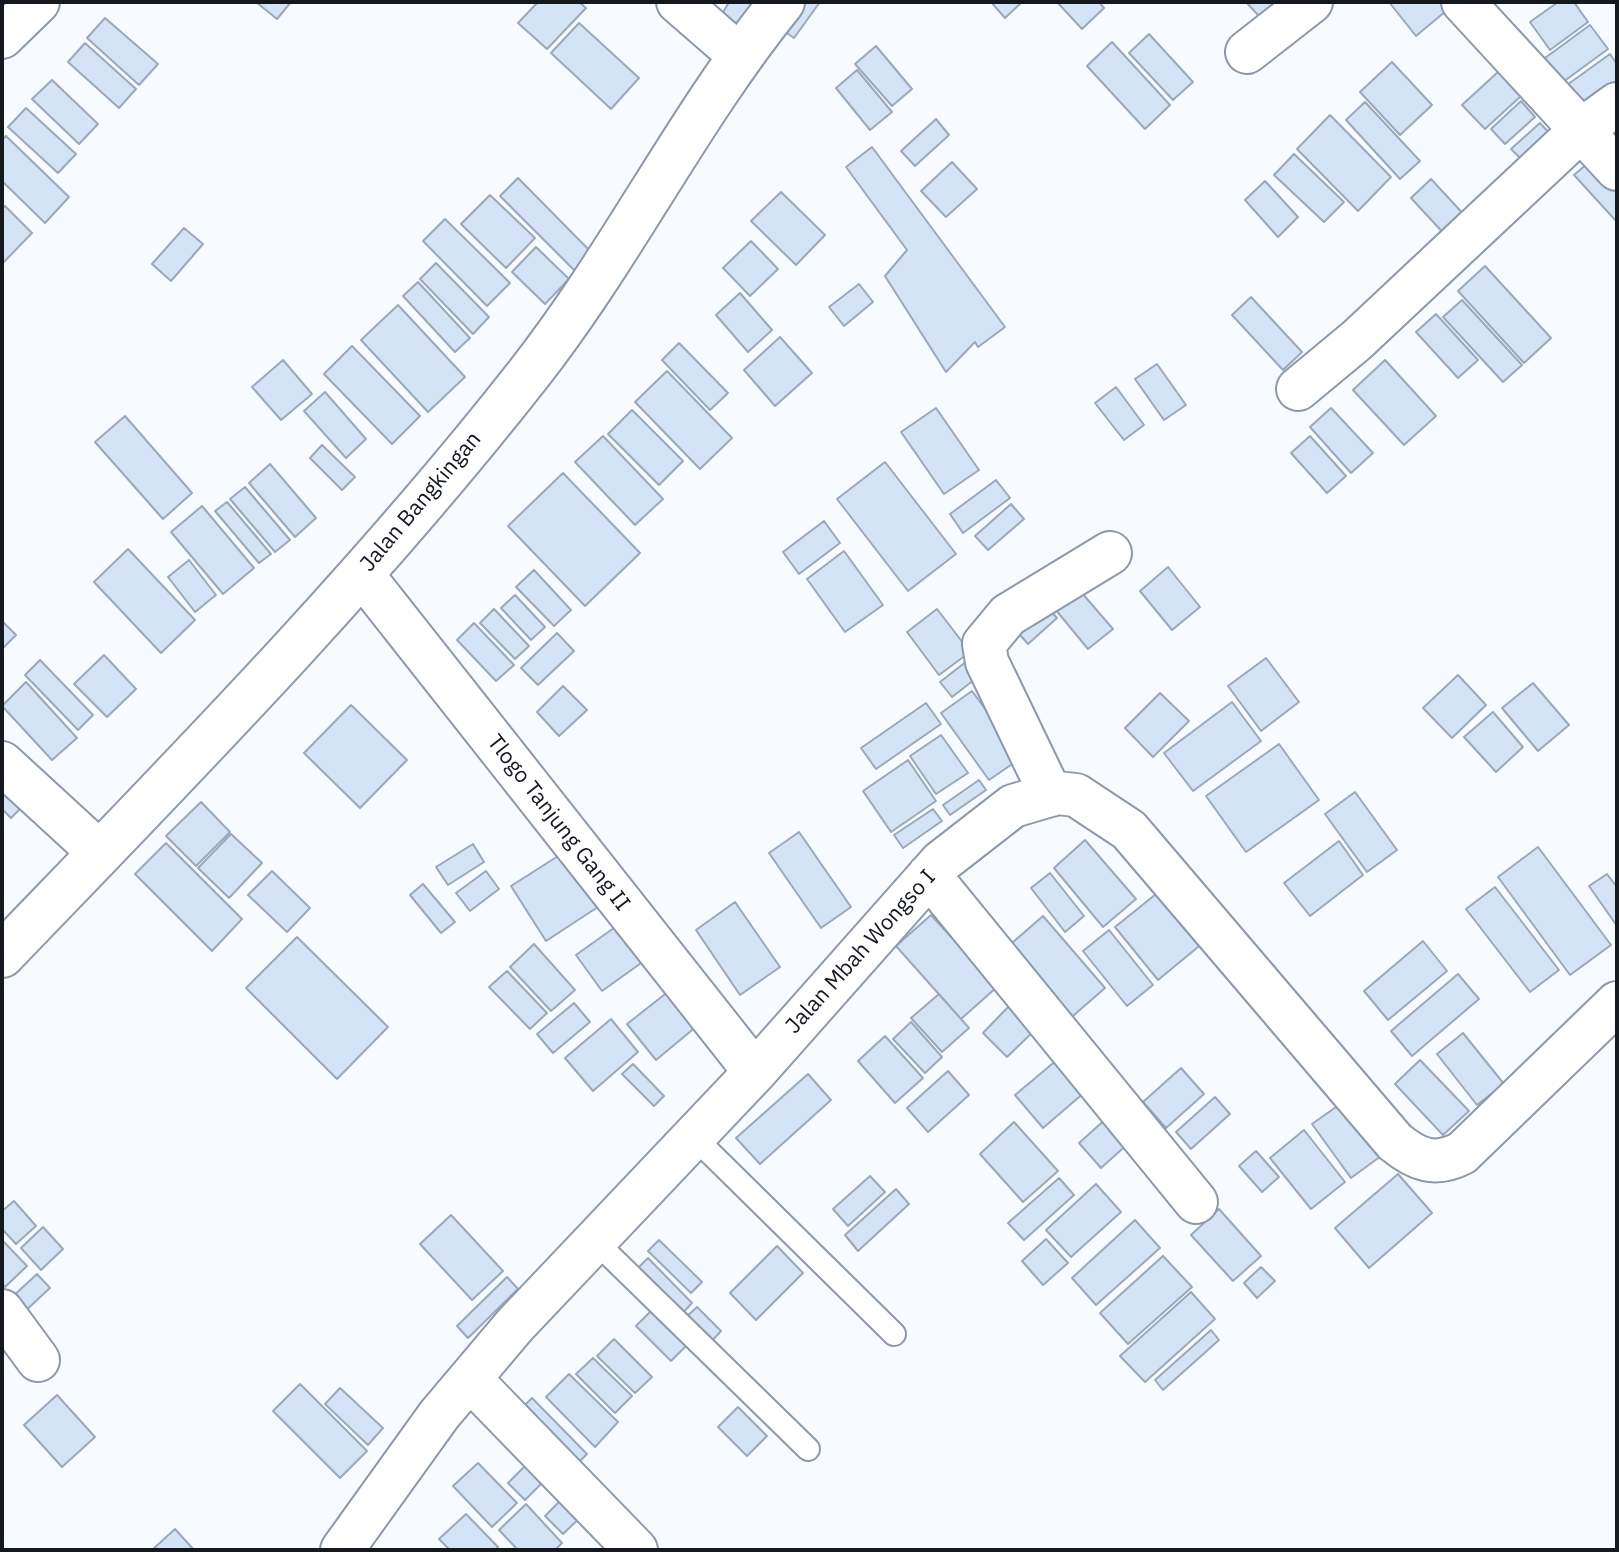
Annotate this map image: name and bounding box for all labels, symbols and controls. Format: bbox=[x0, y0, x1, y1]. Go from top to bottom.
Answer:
street label: Jalan Bangkingan bbox=[355, 427, 487, 577]
street label: Tlogo Tanjung Gang II bbox=[481, 730, 635, 916]
street label: Jalan Mbah Wongso I bbox=[781, 865, 941, 1039]

